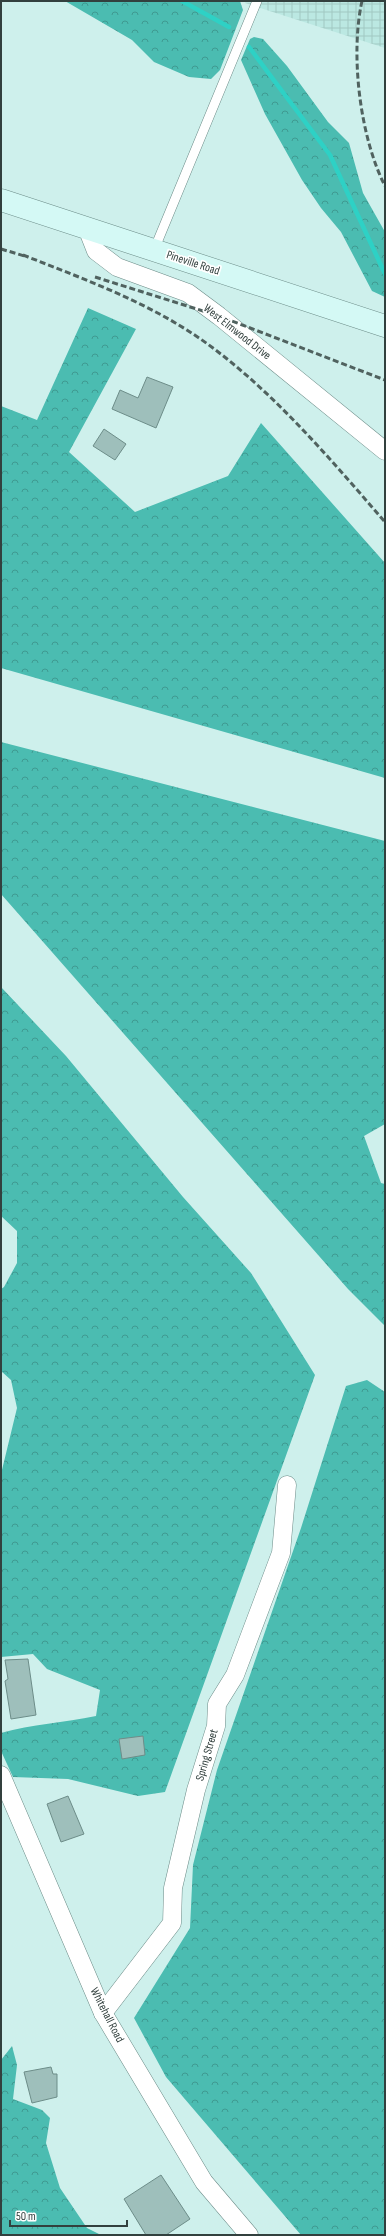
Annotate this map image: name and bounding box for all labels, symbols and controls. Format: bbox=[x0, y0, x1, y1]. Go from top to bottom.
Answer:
street label: Pineville Road bbox=[164, 247, 222, 279]
street label: West Elmwood Drive bbox=[200, 301, 274, 363]
street label: Spring Street bbox=[192, 1727, 222, 1783]
street label: Whitehall Road bbox=[87, 1985, 127, 2045]
scale bar bbox=[10, 2202, 127, 2228]
text: 50 m bbox=[16, 2209, 36, 2224]

